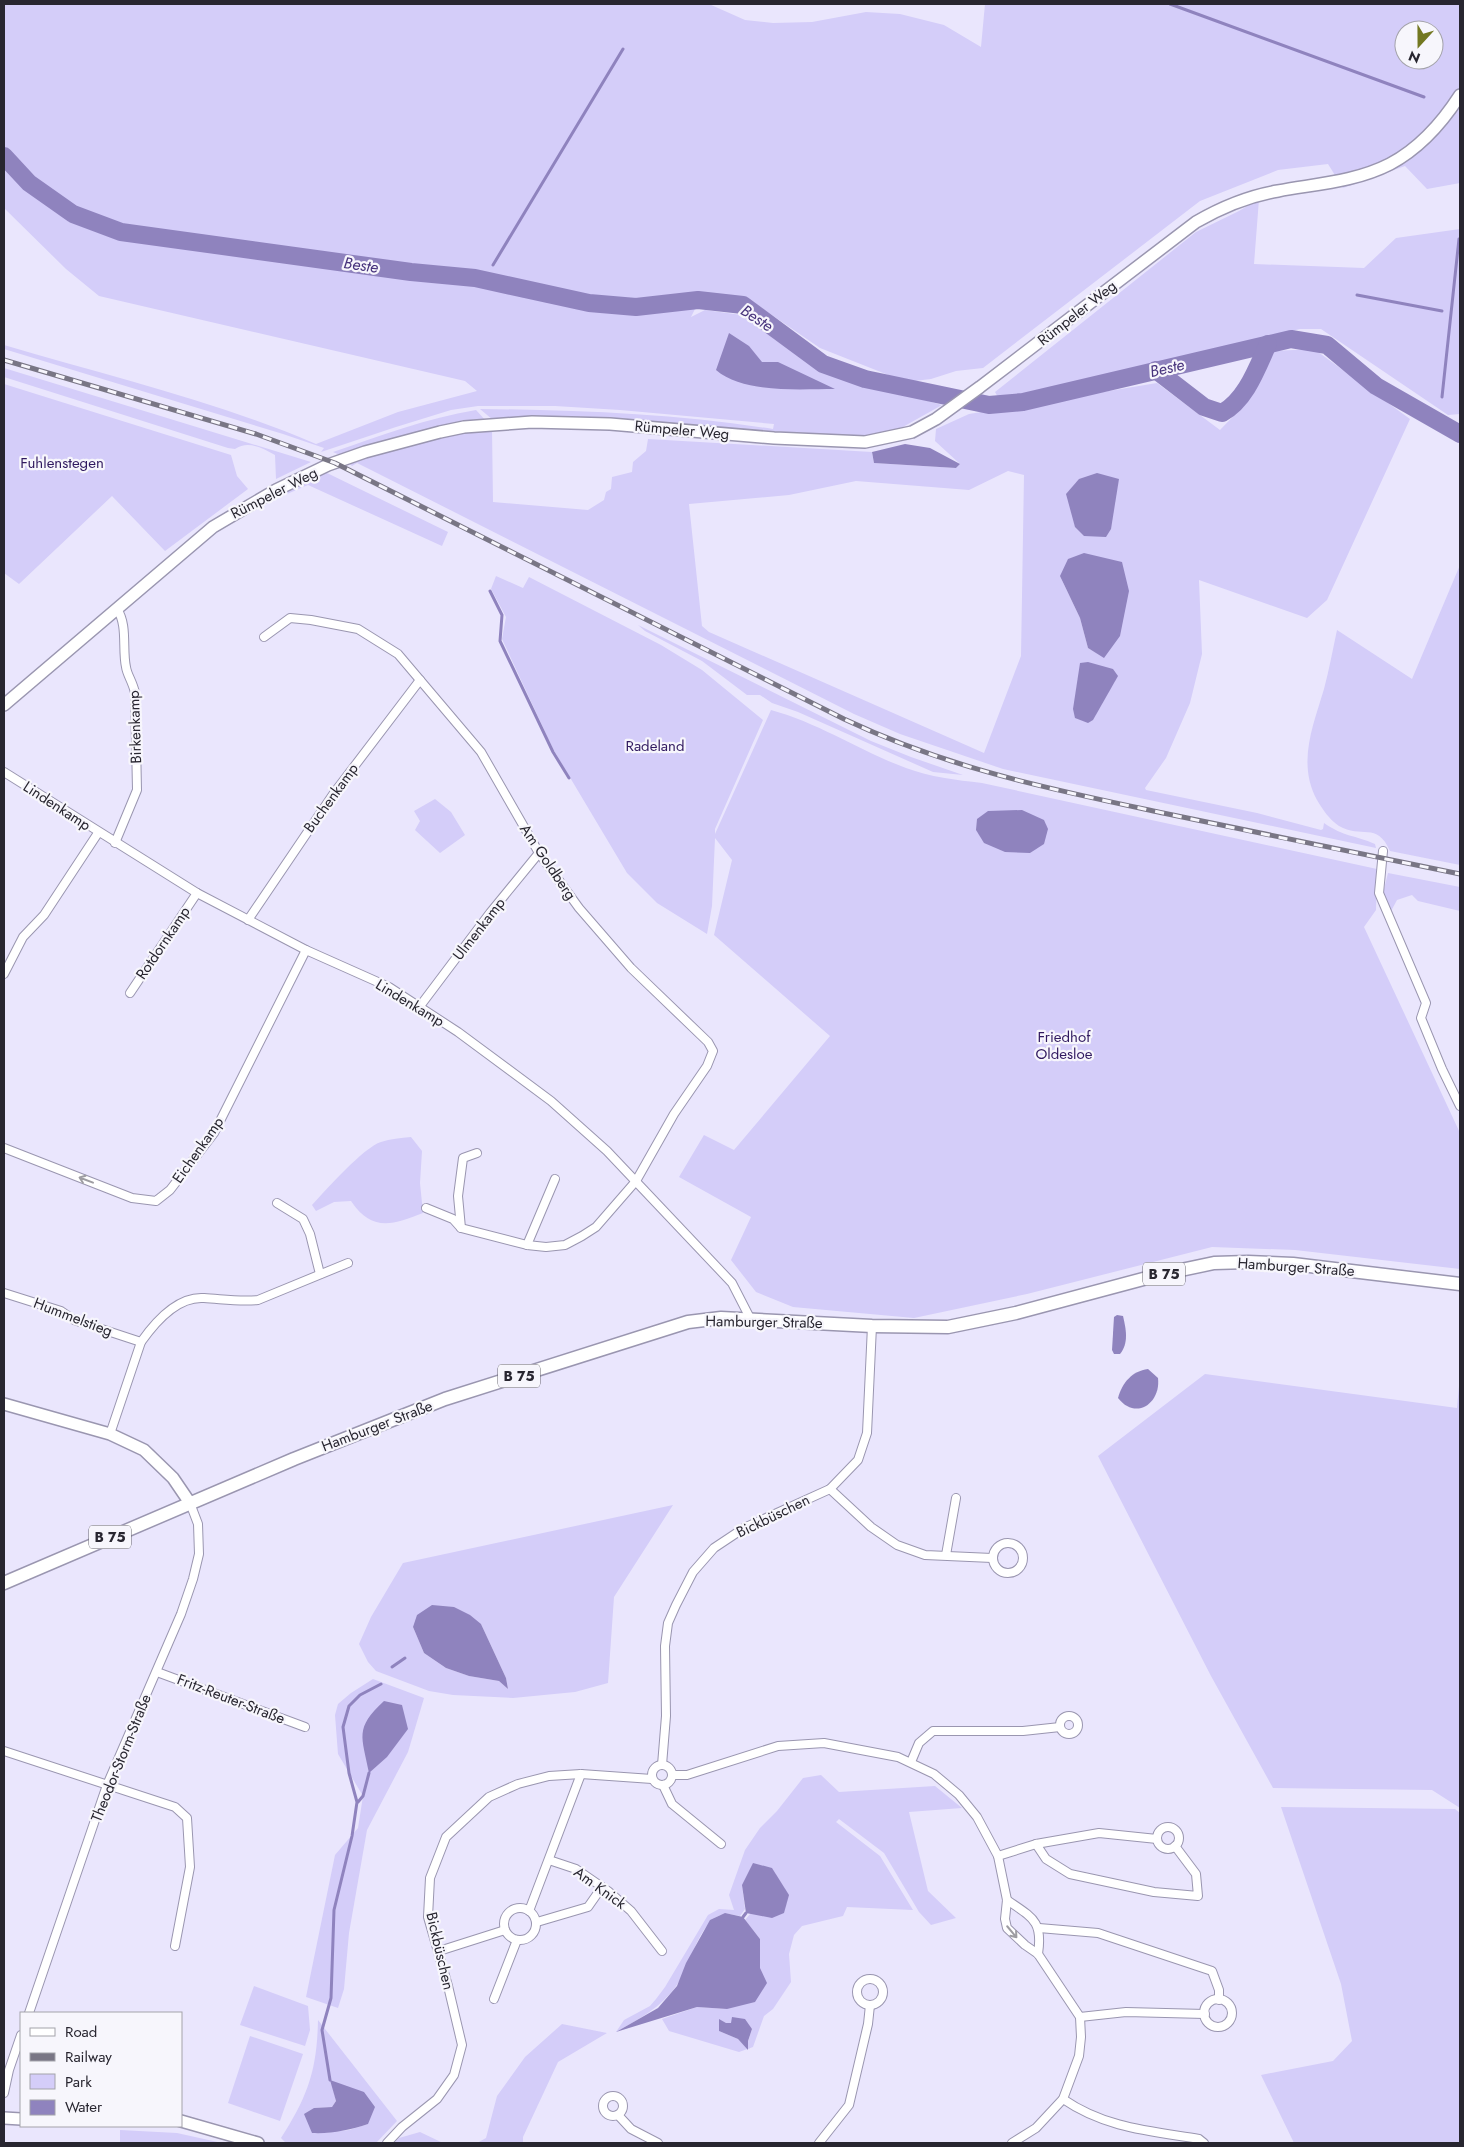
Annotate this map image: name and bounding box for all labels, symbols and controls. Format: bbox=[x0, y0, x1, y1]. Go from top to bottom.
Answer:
north arrow bbox=[1394, 20, 1444, 70]
text: N bbox=[1406, 46, 1423, 68]
water label: Beste bbox=[342, 251, 380, 279]
street label: Rümpeler Weg bbox=[1033, 275, 1121, 351]
water label: Beste bbox=[736, 299, 778, 337]
water label: Beste bbox=[1148, 353, 1186, 383]
street label: Rümpeler Weg bbox=[634, 415, 730, 445]
park label: Fuhlenstegen bbox=[20, 452, 104, 474]
street label: Rümpeler Weg bbox=[227, 462, 321, 524]
street label: Birkenkamp bbox=[123, 689, 147, 764]
park label: Radeland bbox=[626, 735, 684, 757]
street label: Buchenkamp bbox=[298, 758, 364, 837]
street label: Lindenkamp bbox=[19, 776, 96, 836]
street label: Am Goldberg bbox=[514, 820, 582, 904]
street label: Ulmenkamp bbox=[447, 893, 511, 965]
street label: Rotdornkamp bbox=[130, 902, 196, 984]
street label: Lindenkamp bbox=[371, 974, 449, 1032]
park label: Friedhof Oldesloe bbox=[1036, 1026, 1093, 1065]
street label: Eichenkamp bbox=[167, 1112, 229, 1188]
one-way arrow bbox=[79, 1175, 94, 1184]
street label: Hamburger Straße bbox=[1237, 1252, 1356, 1282]
road number: B 75 bbox=[1143, 1262, 1185, 1286]
street label: Hummelstieg bbox=[30, 1292, 116, 1342]
street label: Hamburger Straße bbox=[705, 1310, 823, 1334]
road number: B 75 bbox=[498, 1364, 540, 1388]
street label: Hamburger Straße bbox=[318, 1395, 436, 1457]
street label: Bickbüschen bbox=[733, 1489, 813, 1543]
road number: B 75 bbox=[89, 1525, 131, 1548]
street label: Fritz-Reuter-Straße bbox=[174, 1668, 288, 1730]
street label: Theodor-Storm-Straße bbox=[85, 1690, 157, 1825]
street label: Am Knick bbox=[569, 1861, 631, 1915]
street label: Bickbüschen bbox=[420, 1910, 460, 1992]
one-way arrow bbox=[1007, 1926, 1018, 1939]
legend bbox=[20, 2012, 182, 2127]
text: Road bbox=[65, 2021, 97, 2043]
text: Railway bbox=[65, 2046, 112, 2068]
text: Park bbox=[65, 2071, 92, 2093]
text: Water bbox=[65, 2096, 103, 2118]

